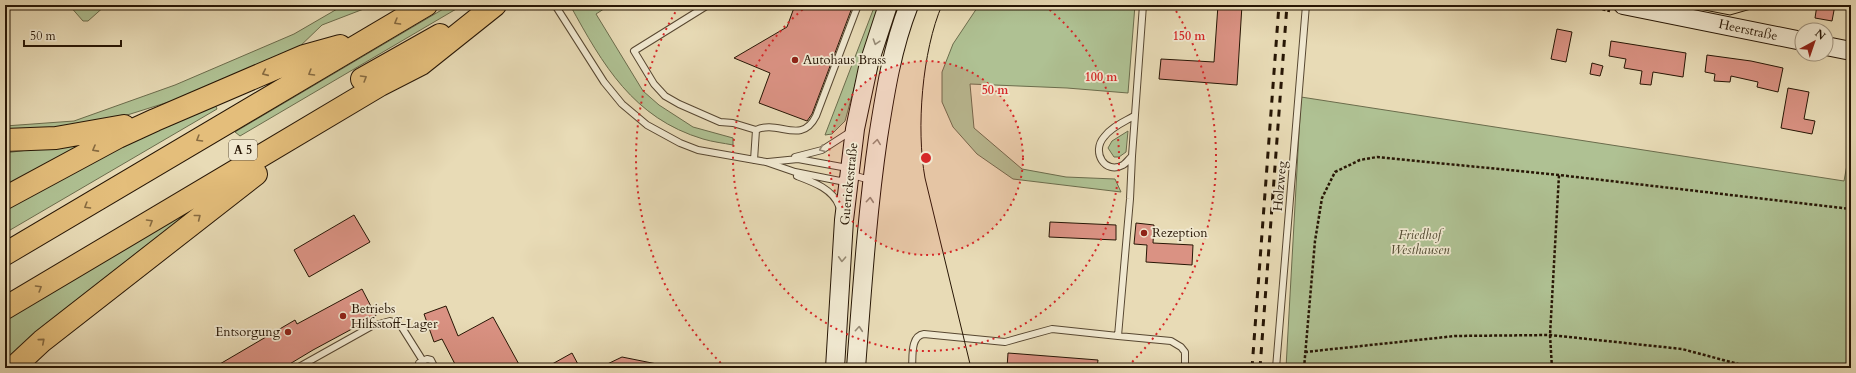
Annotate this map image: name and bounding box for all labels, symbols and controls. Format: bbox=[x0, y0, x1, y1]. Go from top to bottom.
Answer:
street label: Heerstraße bbox=[1717, 15, 1779, 45]
one-way arrow bbox=[394, 17, 401, 24]
scale bar bbox=[24, 22, 121, 48]
north arrow bbox=[1794, 22, 1834, 62]
text: N bbox=[1812, 26, 1829, 44]
text: 50 m bbox=[30, 28, 57, 44]
text: 150 m bbox=[1173, 28, 1206, 44]
one-way arrow bbox=[872, 38, 881, 45]
place label: Autohaus Brass bbox=[803, 51, 886, 69]
marker: Autohaus Brass bbox=[790, 55, 800, 65]
one-way arrow bbox=[262, 68, 270, 76]
one-way arrow bbox=[308, 68, 315, 75]
text: 100 m bbox=[1085, 69, 1118, 85]
one-way arrow bbox=[360, 75, 367, 82]
text: 50 m bbox=[982, 82, 1009, 98]
one-way arrow bbox=[196, 135, 203, 142]
one-way arrow bbox=[872, 139, 881, 145]
road number: A 5 bbox=[229, 140, 257, 160]
street label: Guerickestraße bbox=[836, 142, 862, 226]
one-way arrow bbox=[92, 145, 99, 152]
one-way arrow bbox=[818, 145, 825, 153]
centre of rings bbox=[919, 151, 933, 165]
street label: Holzweg bbox=[1269, 159, 1291, 212]
one-way arrow bbox=[865, 197, 874, 203]
one-way arrow bbox=[84, 201, 91, 208]
one-way arrow bbox=[194, 215, 201, 222]
one-way arrow bbox=[146, 219, 153, 226]
place label: Rezeption bbox=[1152, 224, 1208, 242]
park label: Friedhof Westhausen bbox=[1390, 226, 1450, 259]
marker: Rezeption bbox=[1139, 228, 1149, 238]
one-way arrow bbox=[837, 256, 846, 262]
one-way arrow bbox=[35, 286, 42, 293]
place label: Betriebs Hilfsstoff-Lager bbox=[351, 300, 438, 333]
marker: Betriebs Hilfsstoff-Lager bbox=[338, 311, 348, 321]
place label: Entsorgung bbox=[215, 323, 281, 341]
one-way arrow bbox=[854, 326, 863, 332]
marker: Entsorgung bbox=[283, 327, 293, 337]
one-way arrow bbox=[37, 339, 44, 346]

